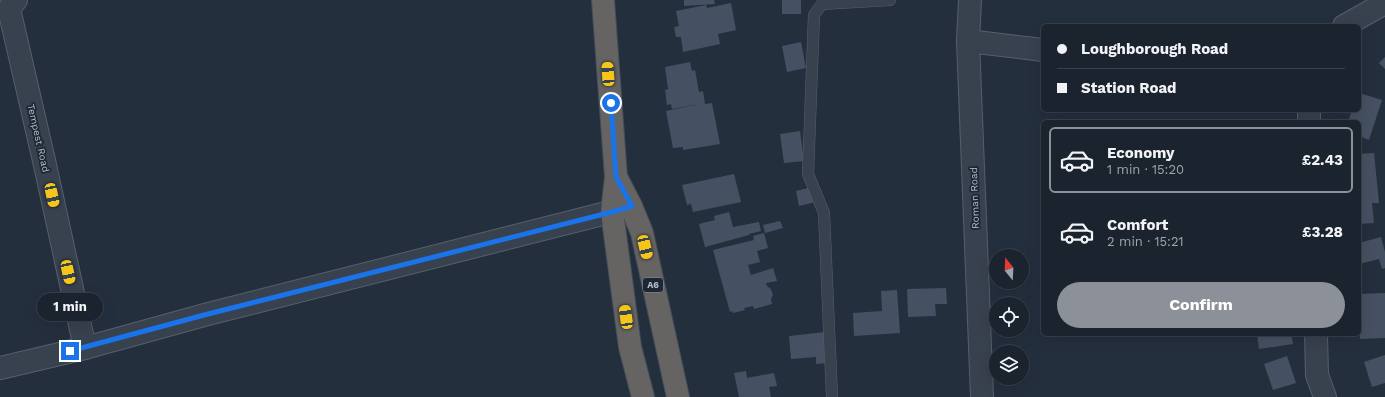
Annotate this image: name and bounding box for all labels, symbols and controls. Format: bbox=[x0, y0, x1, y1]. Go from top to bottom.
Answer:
text: Loughborough Road bbox=[1081, 40, 1228, 58]
car bbox=[601, 62, 615, 86]
text: Station Road bbox=[1081, 79, 1176, 97]
route start bbox=[602, 94, 620, 112]
street label: Tempest Road bbox=[25, 103, 52, 173]
icon: car bbox=[1059, 142, 1095, 178]
text: Economy bbox=[1107, 144, 1174, 162]
text: £2.43 bbox=[1302, 151, 1343, 169]
text: 1 min · 15:20 bbox=[1107, 162, 1184, 177]
street label: Roman Road bbox=[968, 167, 981, 229]
car bbox=[44, 182, 60, 208]
icon: car bbox=[1059, 214, 1095, 250]
text: Comfort bbox=[1107, 216, 1168, 234]
text: £3.28 bbox=[1302, 223, 1343, 241]
car bbox=[636, 234, 654, 260]
text: 2 min · 15:21 bbox=[1107, 234, 1184, 249]
north arrow bbox=[989, 249, 1029, 289]
map controls bbox=[989, 249, 1029, 385]
car bbox=[60, 259, 76, 285]
road number: A6 bbox=[643, 278, 663, 292]
button: Confirm bbox=[1057, 282, 1345, 328]
callout: 1 min bbox=[37, 293, 103, 321]
button: locate bbox=[989, 297, 1029, 337]
text: 1 min bbox=[53, 299, 87, 314]
car bbox=[618, 304, 634, 330]
route end bbox=[61, 342, 79, 360]
button: layers bbox=[989, 345, 1029, 385]

